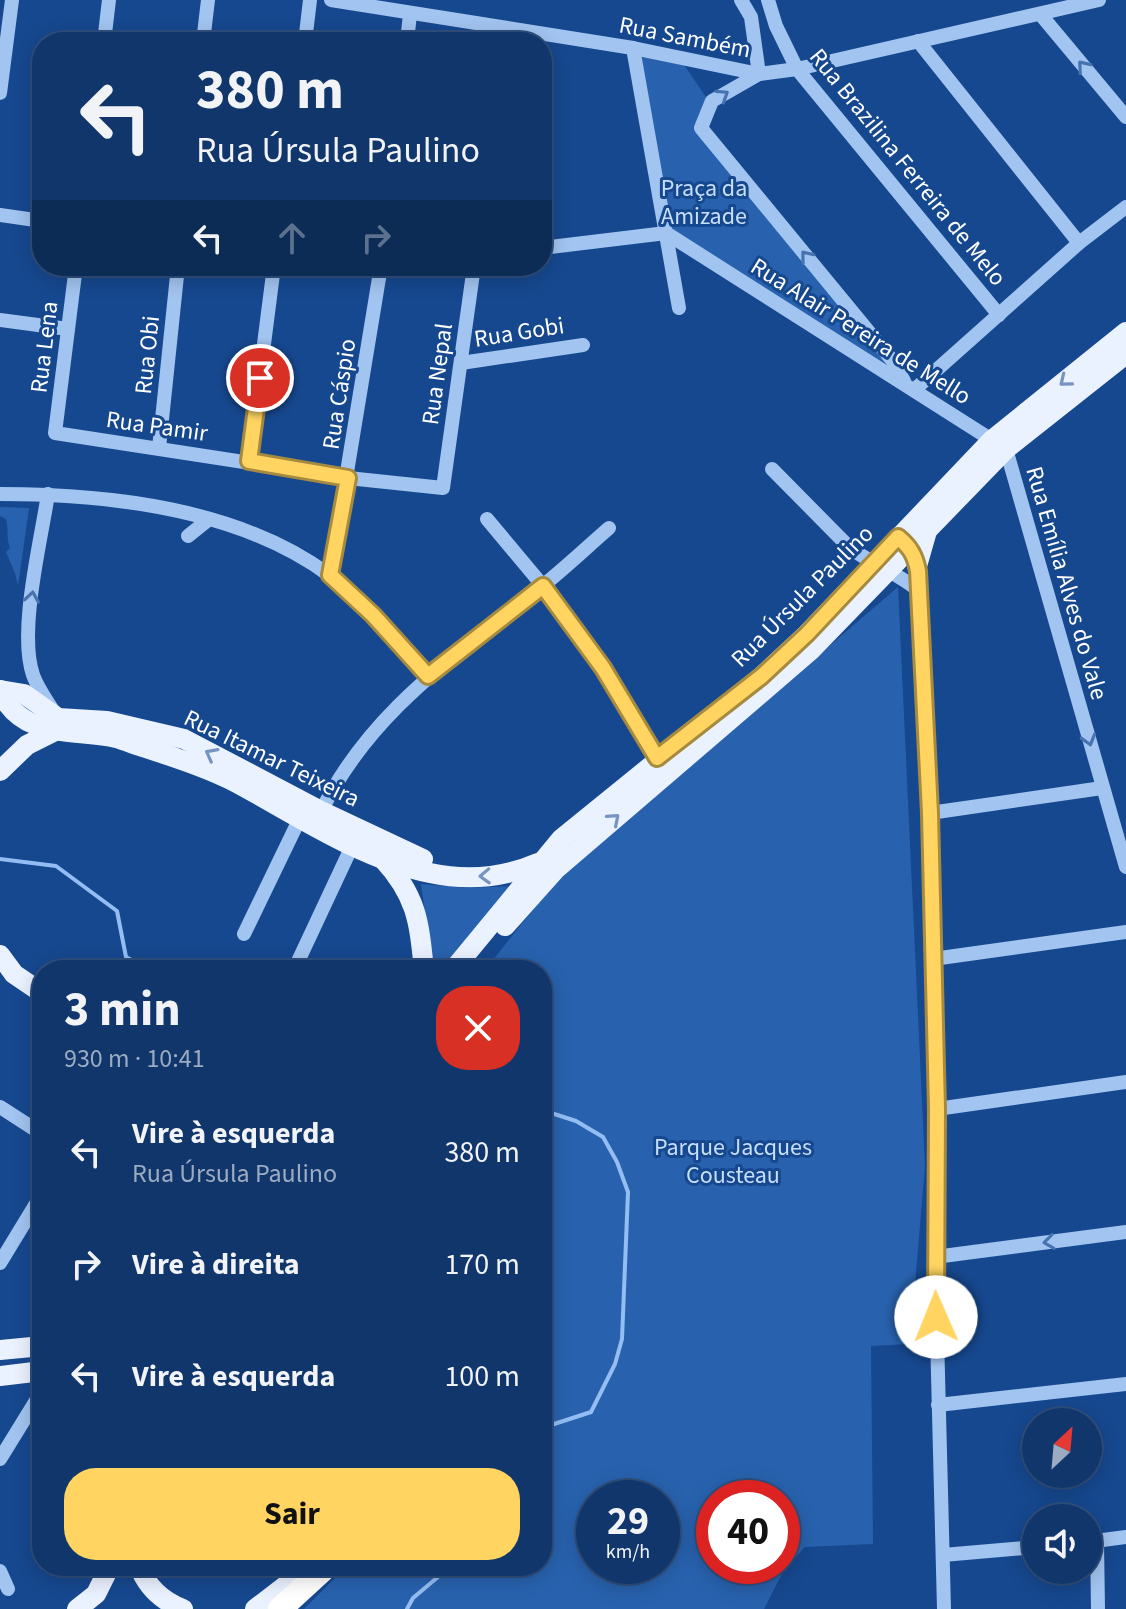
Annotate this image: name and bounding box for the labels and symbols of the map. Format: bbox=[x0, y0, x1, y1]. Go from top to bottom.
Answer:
street label: Rua Sambém bbox=[616, 8, 754, 67]
street label: Rua Brazilina Ferreira de Melo bbox=[801, 41, 1015, 294]
one-way arrow bbox=[1078, 60, 1093, 75]
one-way arrow bbox=[715, 90, 729, 105]
park label: Praça da Amizade bbox=[661, 171, 747, 234]
street label: Rua Alair Pereira de Mello bbox=[744, 249, 978, 414]
one-way arrow bbox=[802, 250, 816, 265]
street label: Rua Lena bbox=[22, 299, 67, 395]
street label: Rua Gobi bbox=[472, 308, 567, 357]
street label: Rua Obi bbox=[126, 314, 169, 396]
street label: Rua Nepal bbox=[413, 321, 462, 427]
street label: Rua Cáspio bbox=[313, 336, 366, 452]
pin bbox=[226, 344, 294, 412]
one-way arrow bbox=[1060, 371, 1074, 386]
street label: Rua Pamir bbox=[104, 402, 211, 451]
street label: Rua Emília Alves do Vale bbox=[1016, 462, 1117, 704]
street label: Rua Úrsula Paulino bbox=[723, 517, 882, 676]
one-way arrow bbox=[23, 590, 40, 603]
street label: Rua Itamar Teixeira bbox=[178, 701, 366, 816]
one-way arrow bbox=[1079, 732, 1096, 746]
one-way arrow bbox=[205, 748, 219, 763]
one-way arrow bbox=[604, 814, 619, 829]
one-way arrow bbox=[478, 867, 491, 885]
park label: Parque Jacques Cousteau bbox=[654, 1130, 812, 1193]
one-way arrow bbox=[1042, 1234, 1055, 1251]
position arrow bbox=[894, 1275, 978, 1359]
north arrow bbox=[1022, 1408, 1102, 1488]
speed limit sign: 40 bbox=[696, 1480, 800, 1584]

